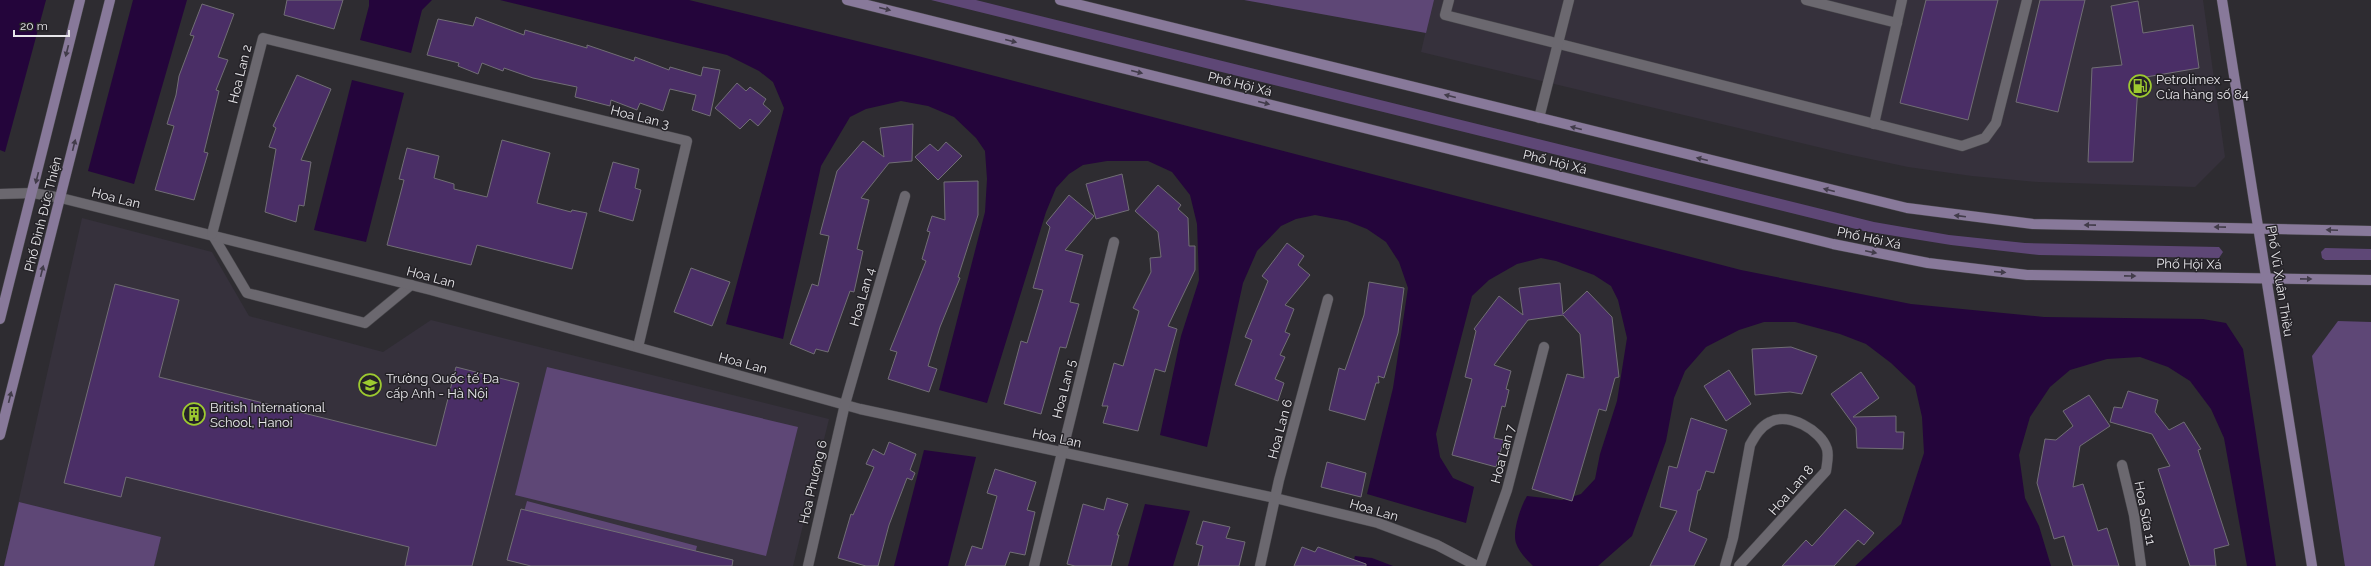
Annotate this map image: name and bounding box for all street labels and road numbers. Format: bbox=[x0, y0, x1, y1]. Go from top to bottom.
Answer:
street label: Hoa Lan 2 bbox=[225, 43, 255, 105]
street label: Phố Hội Xá bbox=[1207, 69, 1273, 99]
street label: Hoa Lan 3 bbox=[609, 102, 671, 132]
street label: Phố Hội Xá bbox=[1522, 147, 1588, 177]
street label: Phố Đinh Đức Thiện bbox=[21, 155, 65, 273]
street label: Hoa Lan bbox=[90, 185, 142, 211]
street label: Phố Hội Xá bbox=[1836, 224, 1902, 252]
street label: Phố Vũ Xuân Thiều bbox=[2264, 224, 2296, 338]
street label: Phố Hội Xá bbox=[2156, 256, 2222, 272]
street label: Hoa Lan bbox=[405, 263, 457, 291]
street label: Hoa Lan 4 bbox=[846, 266, 878, 328]
street label: Hoa Lan bbox=[717, 349, 769, 377]
street label: Hoa Lan 5 bbox=[1049, 358, 1079, 420]
street label: Hoa Lan 6 bbox=[1265, 397, 1295, 460]
street label: Hoa Lan 7 bbox=[1488, 423, 1518, 485]
street label: Hoa Lan bbox=[1031, 425, 1083, 451]
street label: Hoa Phượng 6 bbox=[796, 439, 830, 525]
street label: Hoa Lan 8 bbox=[1765, 462, 1817, 518]
street label: Hoa Sữa 11 bbox=[2131, 480, 2159, 547]
street label: Hoa Lan bbox=[1348, 496, 1400, 524]

